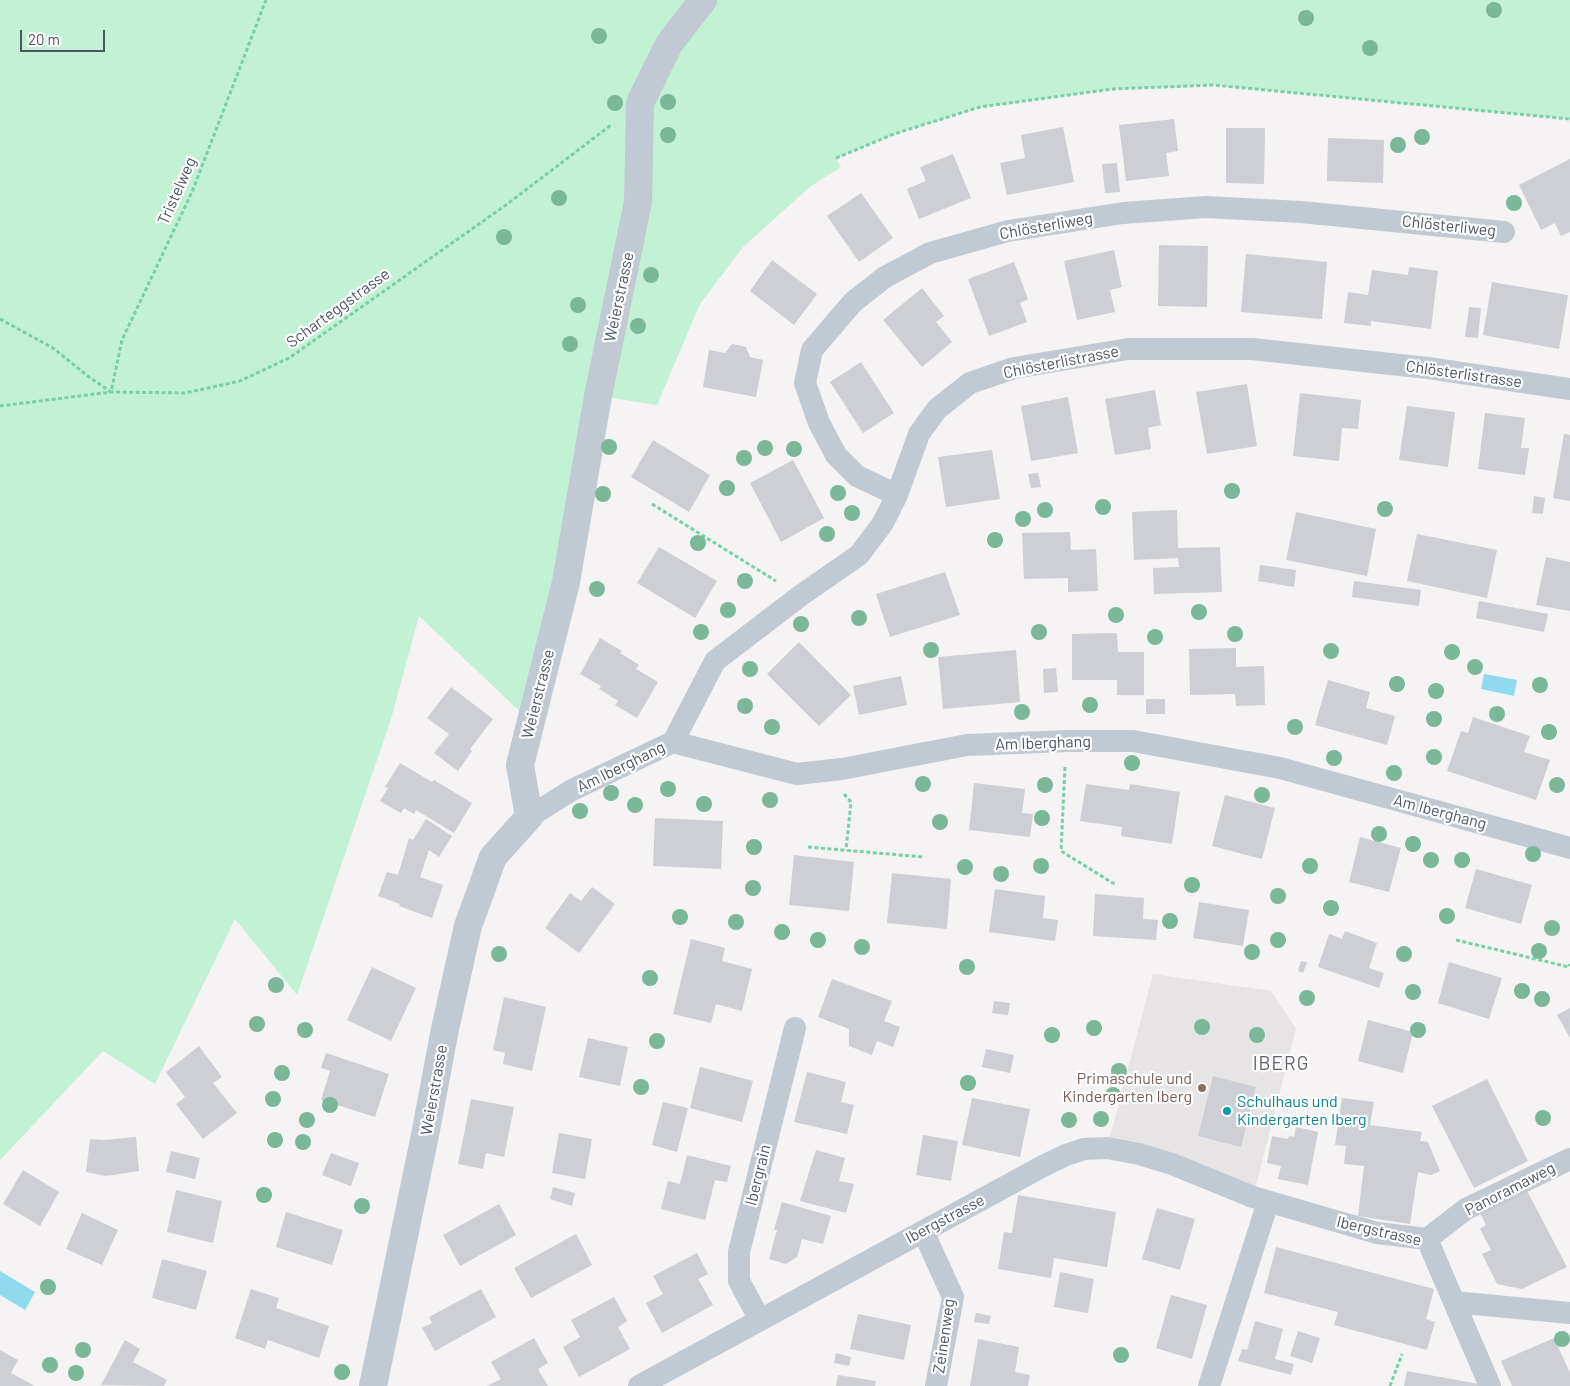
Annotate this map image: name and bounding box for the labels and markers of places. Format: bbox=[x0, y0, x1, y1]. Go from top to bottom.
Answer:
place label: Primaschule und Kindergarten Iberg bbox=[1063, 1069, 1192, 1107]
marker: Primaschule und Kindergarten Iberg bbox=[1196, 1082, 1208, 1094]
place label: Schulhaus und Kindergarten Iberg bbox=[1237, 1092, 1366, 1130]
marker: Schulhaus und Kindergarten Iberg bbox=[1221, 1105, 1233, 1117]

